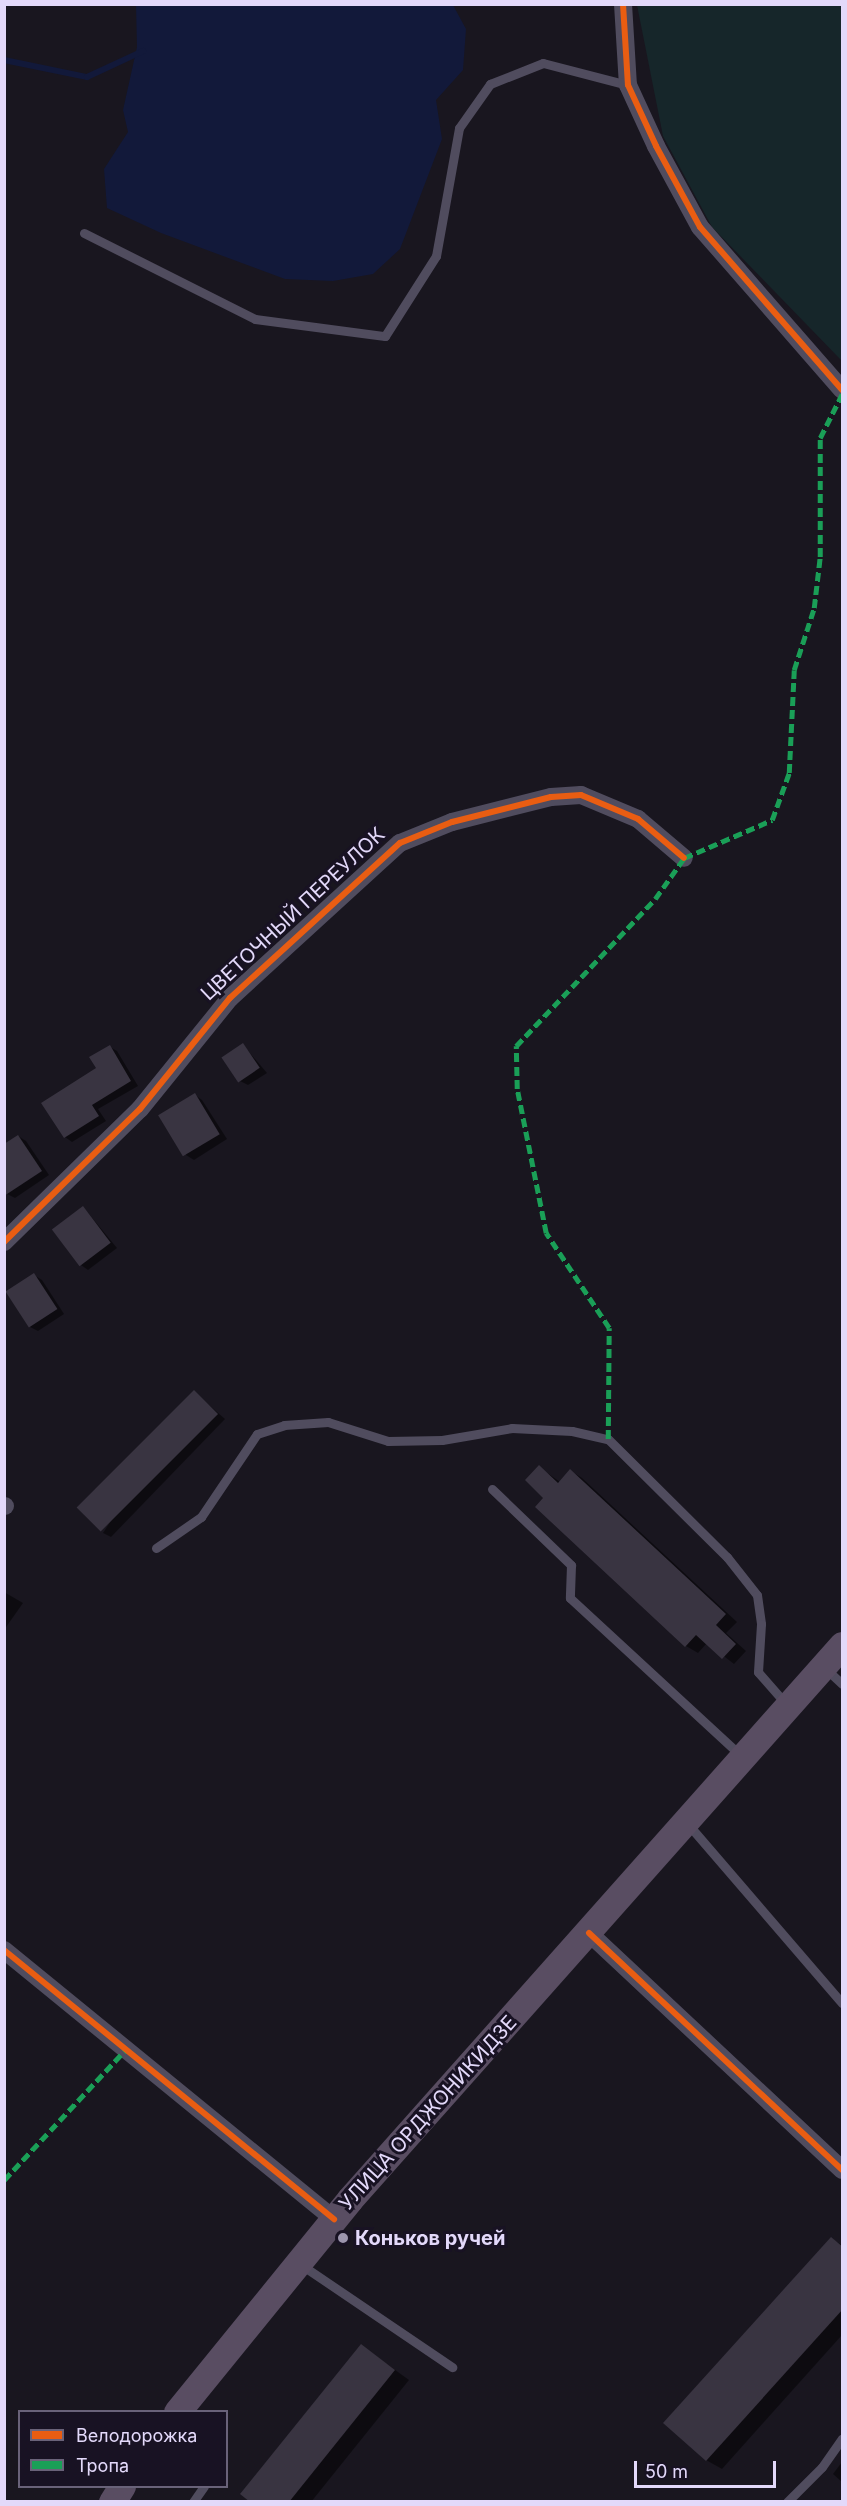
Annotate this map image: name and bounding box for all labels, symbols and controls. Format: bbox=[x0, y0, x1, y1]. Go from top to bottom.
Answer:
street label: ЦВЕТОЧНЫЙ ПЕРЕУЛОК bbox=[196, 823, 390, 1005]
street label: УЛИЦА ОРДЖОНИКИДЗЕ bbox=[334, 2011, 522, 2215]
place label: Коньков ручей bbox=[355, 2226, 505, 2250]
marker: Коньков ручей bbox=[336, 2231, 350, 2245]
legend bbox=[18, 2410, 228, 2488]
text: Велодорожка bbox=[76, 2425, 197, 2446]
scale bar bbox=[637, 2449, 780, 2487]
text: Тропа bbox=[76, 2455, 129, 2476]
text: 50 m bbox=[645, 2461, 688, 2482]

